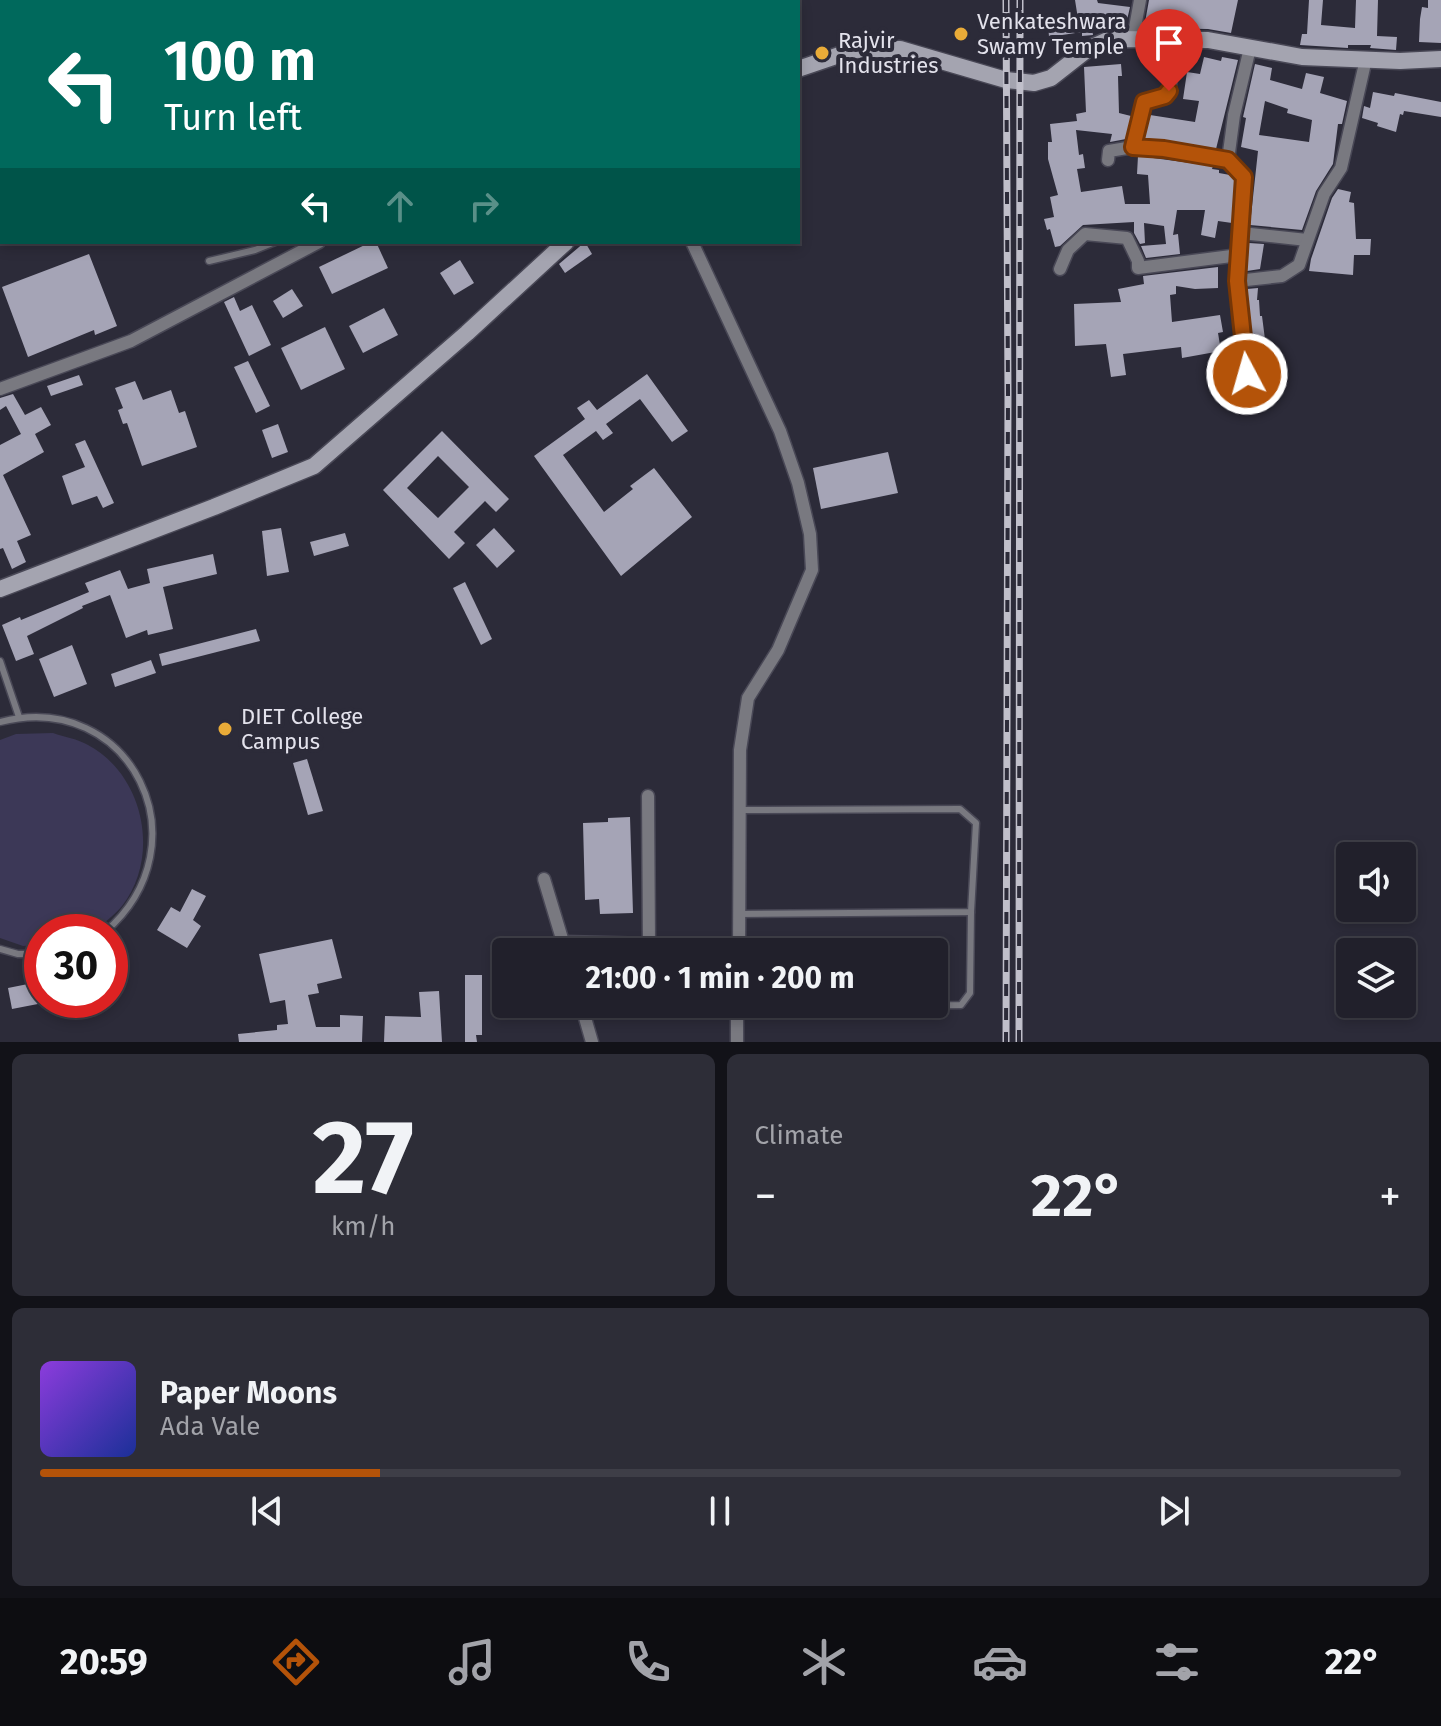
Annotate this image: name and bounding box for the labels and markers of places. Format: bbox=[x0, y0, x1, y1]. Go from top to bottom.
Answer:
place label: Venkateshwara Swamy Temple bbox=[977, 8, 1126, 60]
pin bbox=[1135, 9, 1203, 91]
marker: Venkateshwara Swamy Temple bbox=[952, 25, 970, 43]
place label: Rajvir Industries bbox=[838, 27, 939, 79]
marker: Rajvir Industries bbox=[813, 44, 831, 62]
place label: DIET College Campus bbox=[241, 703, 363, 755]
marker: DIET College Campus bbox=[216, 720, 234, 738]

